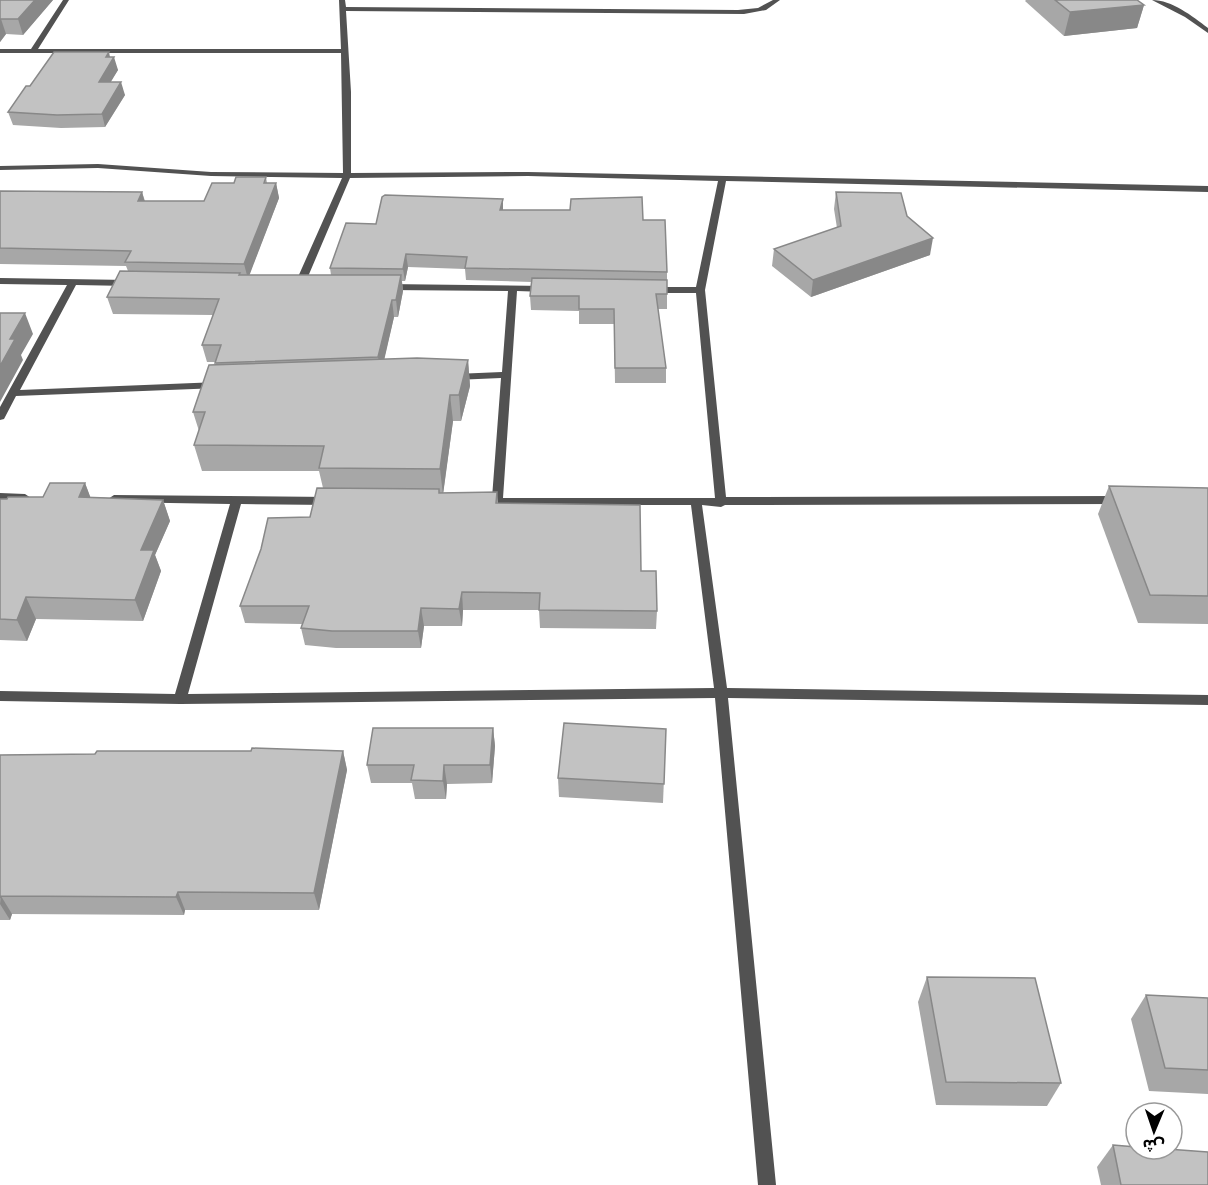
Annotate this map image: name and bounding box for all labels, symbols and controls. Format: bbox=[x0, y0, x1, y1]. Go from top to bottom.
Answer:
north arrow bbox=[1124, 1101, 1184, 1161]
text: ش bbox=[1142, 1136, 1165, 1156]

